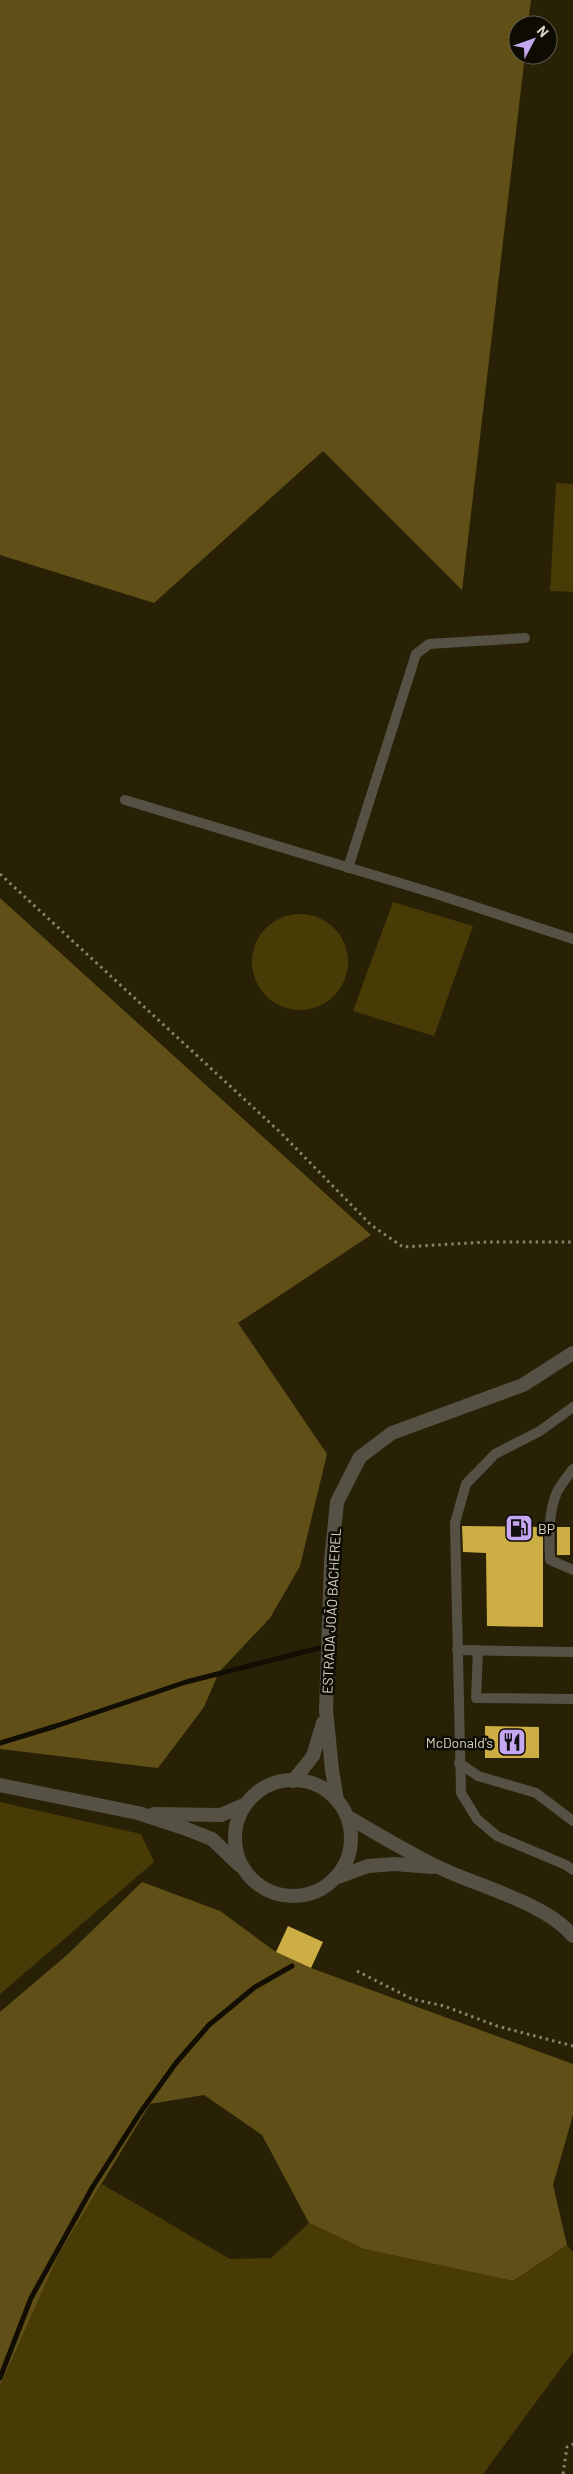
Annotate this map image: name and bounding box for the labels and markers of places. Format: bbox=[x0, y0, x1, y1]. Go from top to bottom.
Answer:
fuel station icon: BP bbox=[504, 1513, 534, 1543]
place label: BP bbox=[538, 1520, 555, 1537]
restaurant icon: McDonald's bbox=[497, 1727, 527, 1757]
place label: McDonald's bbox=[426, 1734, 493, 1751]

